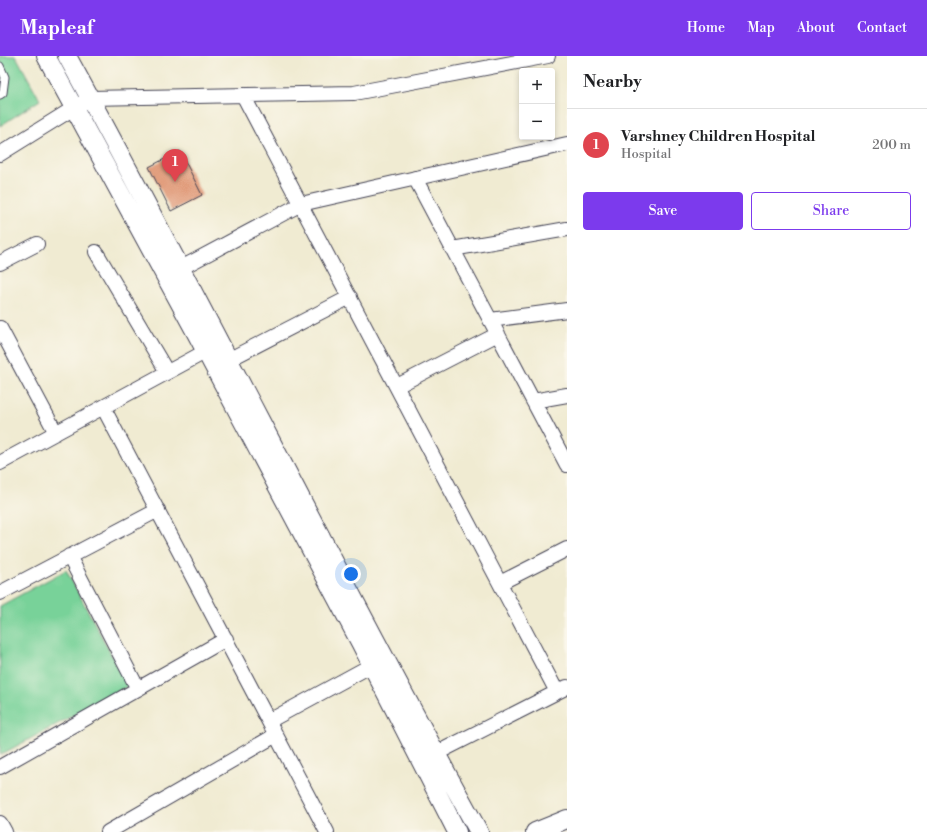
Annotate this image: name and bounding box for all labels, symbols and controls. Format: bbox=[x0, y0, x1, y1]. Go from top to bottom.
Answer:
text: Mapleaf bbox=[20, 16, 93, 40]
text: Home bbox=[687, 19, 725, 37]
text: Map bbox=[747, 19, 775, 37]
text: About bbox=[797, 19, 835, 37]
text: Contact bbox=[857, 19, 907, 37]
map controls bbox=[519, 68, 555, 140]
button: + bbox=[519, 68, 555, 104]
text: Nearby bbox=[583, 71, 642, 93]
button: − bbox=[519, 104, 555, 140]
text: Varshney Children Hospital bbox=[621, 127, 816, 146]
text: 1 bbox=[593, 137, 599, 153]
text: 200 m bbox=[872, 137, 911, 153]
text: Hospital bbox=[621, 146, 671, 162]
pin: 1 bbox=[162, 149, 188, 182]
button: Save bbox=[583, 192, 743, 230]
button: Share bbox=[751, 192, 911, 230]
your location bbox=[341, 564, 361, 584]

